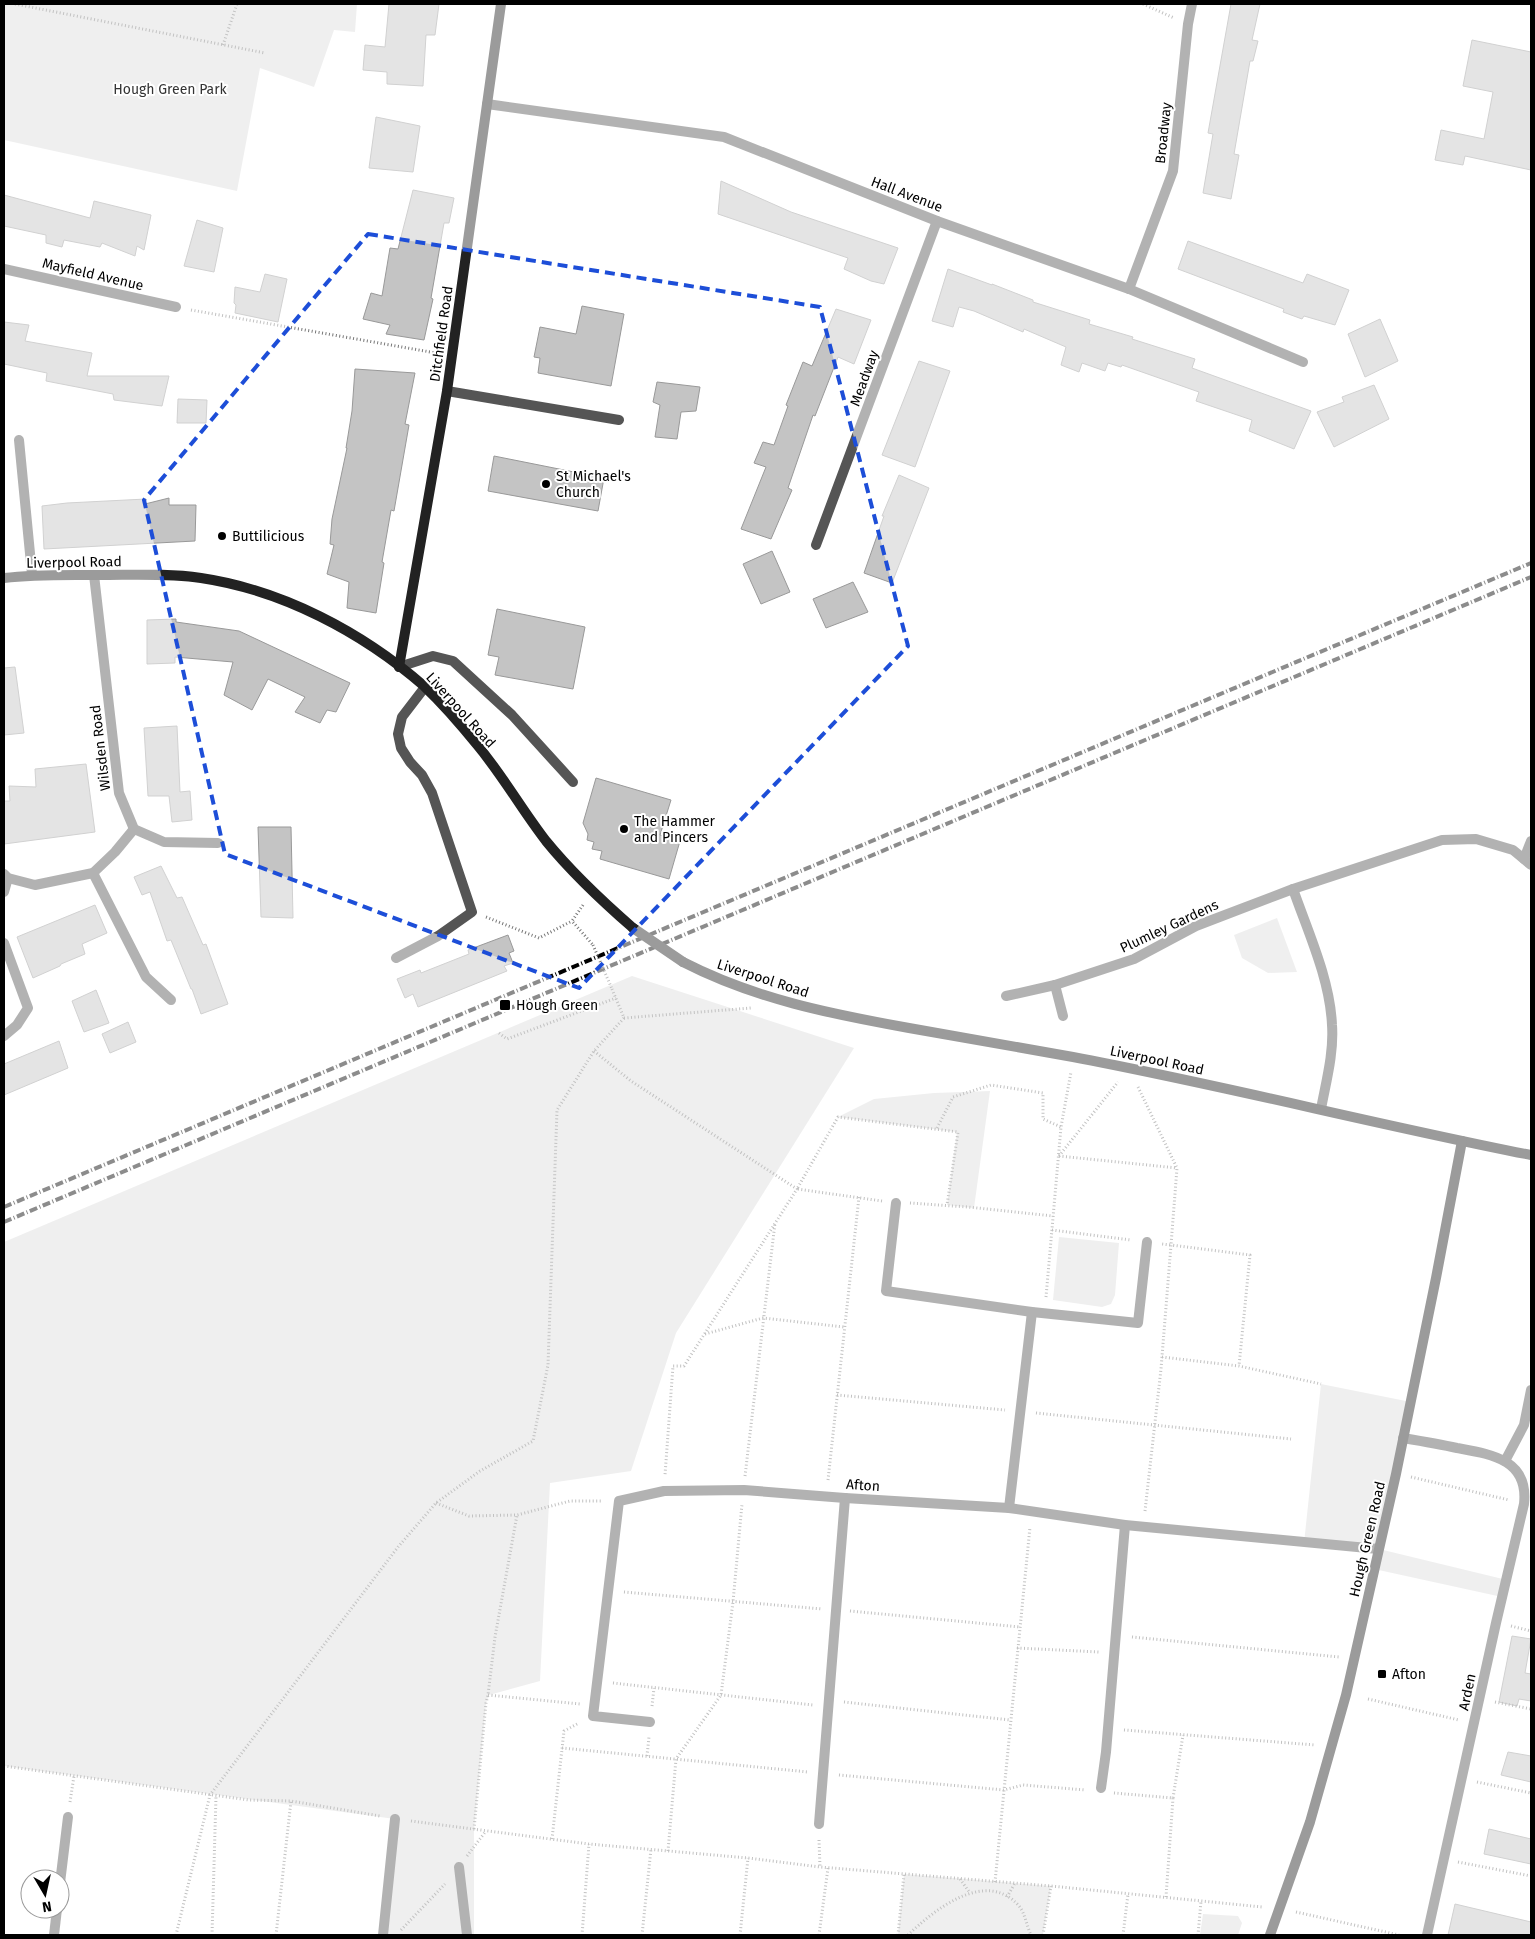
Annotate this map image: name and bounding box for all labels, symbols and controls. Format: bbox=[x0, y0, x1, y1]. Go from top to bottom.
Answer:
park label: Hough Green Park bbox=[113, 81, 228, 98]
street label: Broadway bbox=[1152, 101, 1175, 165]
street label: Hall Avenue bbox=[869, 173, 945, 216]
street label: Mayfield Avenue bbox=[41, 255, 145, 294]
street label: Ditchfield Road bbox=[426, 285, 457, 383]
street label: Meadway bbox=[846, 348, 883, 409]
place label: St Michael's Church bbox=[556, 468, 631, 501]
marker: St Michael's Church bbox=[540, 478, 552, 490]
place label: Buttilicious bbox=[232, 528, 305, 545]
marker: Buttilicious bbox=[216, 530, 228, 542]
street label: Liverpool Road bbox=[26, 553, 122, 572]
street label: Liverpool Road bbox=[422, 669, 499, 752]
street label: Wilsden Road bbox=[87, 704, 114, 792]
place label: The Hammer and Pincers bbox=[634, 813, 716, 846]
marker: The Hammer and Pincers bbox=[618, 823, 630, 835]
street label: Plumley Gardens bbox=[1117, 896, 1222, 957]
street label: Liverpool Road bbox=[715, 956, 811, 1001]
place label: Hough Green bbox=[516, 997, 598, 1014]
marker: Hough Green bbox=[498, 998, 512, 1012]
street label: Liverpool Road bbox=[1108, 1042, 1205, 1079]
street label: Afton bbox=[845, 1476, 880, 1495]
street label: Hough Green Road bbox=[1346, 1480, 1389, 1599]
place label: Afton bbox=[1392, 1666, 1426, 1683]
marker: Afton bbox=[1376, 1668, 1388, 1680]
street label: Arden bbox=[1455, 1672, 1480, 1712]
north arrow bbox=[20, 1869, 70, 1919]
text: N bbox=[41, 1897, 53, 1915]

